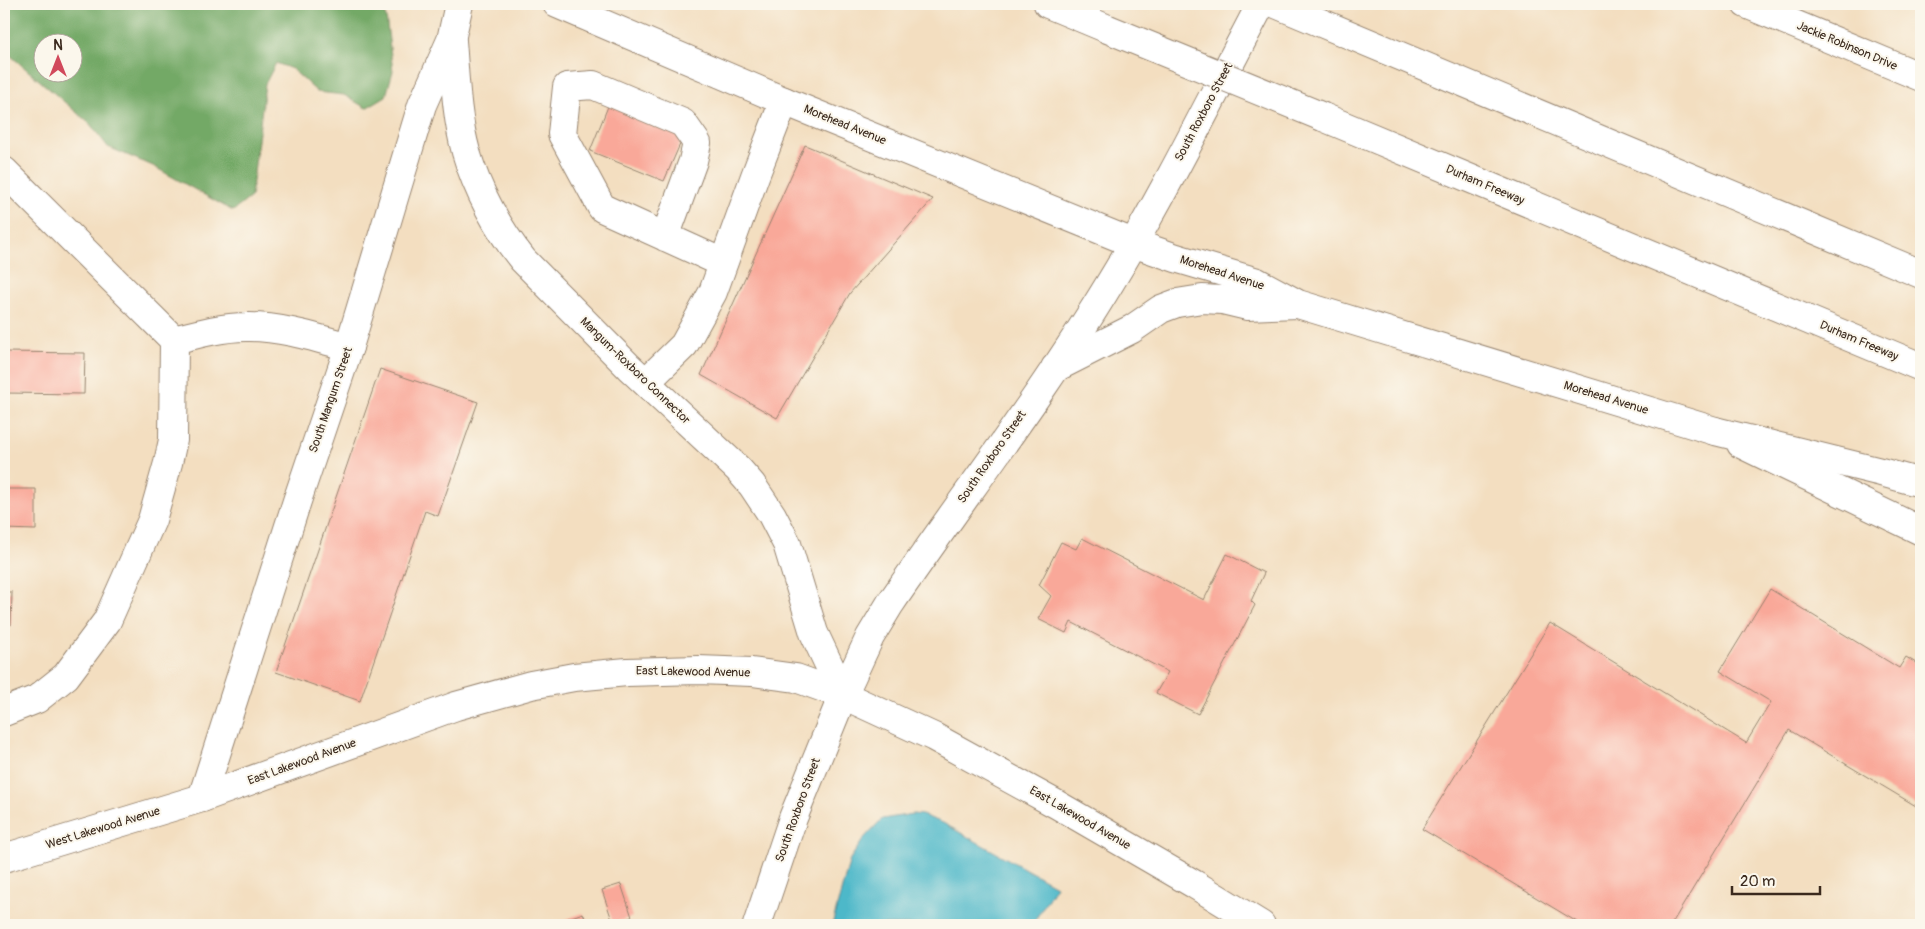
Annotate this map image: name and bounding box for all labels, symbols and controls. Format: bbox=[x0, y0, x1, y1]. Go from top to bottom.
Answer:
street label: Jackie Robinson Drive bbox=[1795, 18, 1900, 74]
north arrow bbox=[32, 32, 82, 82]
text: N bbox=[53, 37, 63, 54]
street label: South Roxboro Street bbox=[1172, 60, 1236, 164]
street label: Morehead Avenue bbox=[802, 102, 888, 148]
street label: Durham Freeway bbox=[1443, 162, 1527, 208]
street label: Morehead Avenue bbox=[1178, 252, 1266, 294]
street label: Mangum-Roxboro Connector bbox=[577, 314, 694, 428]
street label: Durham Freeway bbox=[1817, 318, 1901, 364]
street label: South Mangum Street bbox=[306, 345, 356, 455]
street label: Morehead Avenue bbox=[1562, 378, 1650, 418]
street label: South Roxboro Street bbox=[954, 408, 1030, 506]
street label: East Lakewood Avenue bbox=[636, 664, 750, 680]
street label: East Lakewood Avenue bbox=[246, 735, 358, 789]
street label: South Roxboro Street bbox=[772, 756, 824, 864]
street label: East Lakewood Avenue bbox=[1027, 783, 1133, 853]
street label: West Lakewood Avenue bbox=[44, 803, 162, 853]
scale bar bbox=[1732, 864, 1820, 896]
text: 20 m bbox=[1740, 872, 1775, 891]

